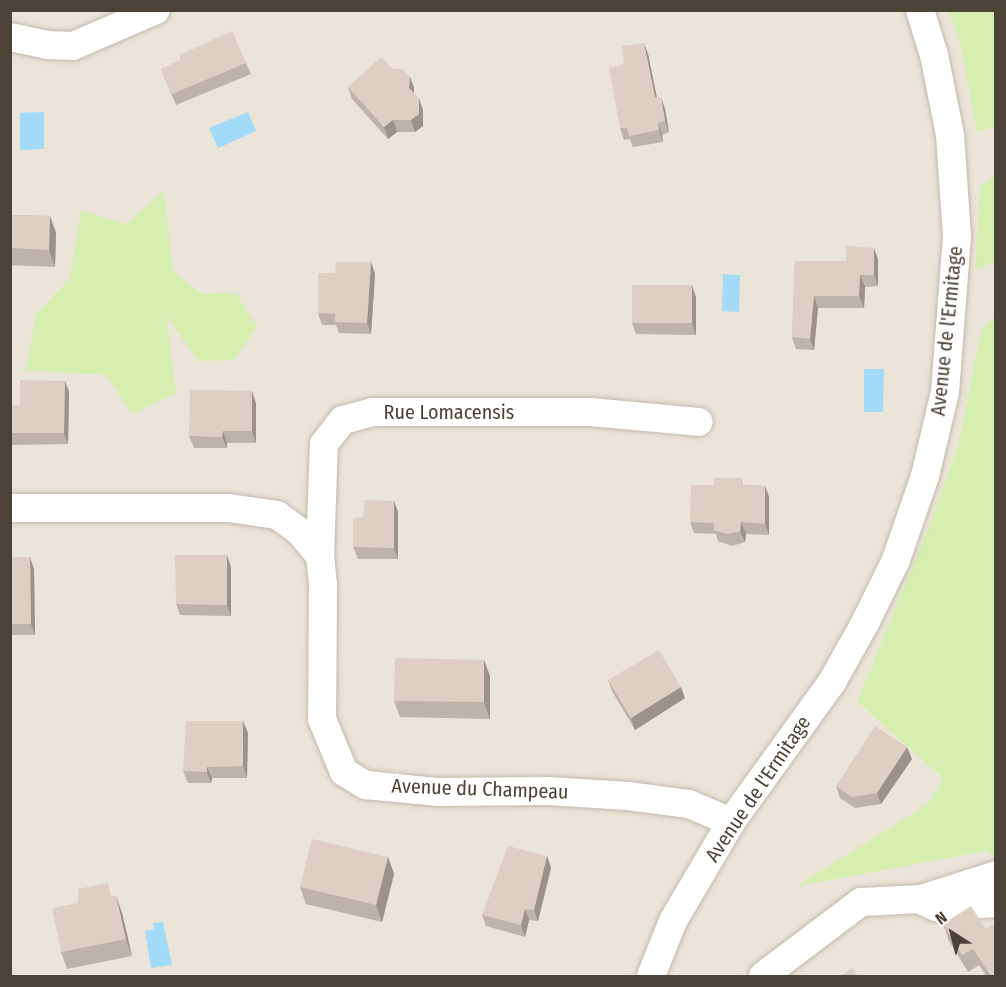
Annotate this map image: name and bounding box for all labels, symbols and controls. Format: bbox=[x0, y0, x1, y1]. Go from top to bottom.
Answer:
street label: Avenue de l'Ermitage bbox=[926, 245, 968, 417]
street label: Rue Lomacensis bbox=[384, 400, 514, 424]
street label: Avenue de l'Ermitage bbox=[700, 712, 816, 866]
street label: Avenue du Champeau bbox=[391, 774, 569, 804]
north arrow bbox=[922, 903, 982, 963]
text: N bbox=[932, 908, 951, 929]

